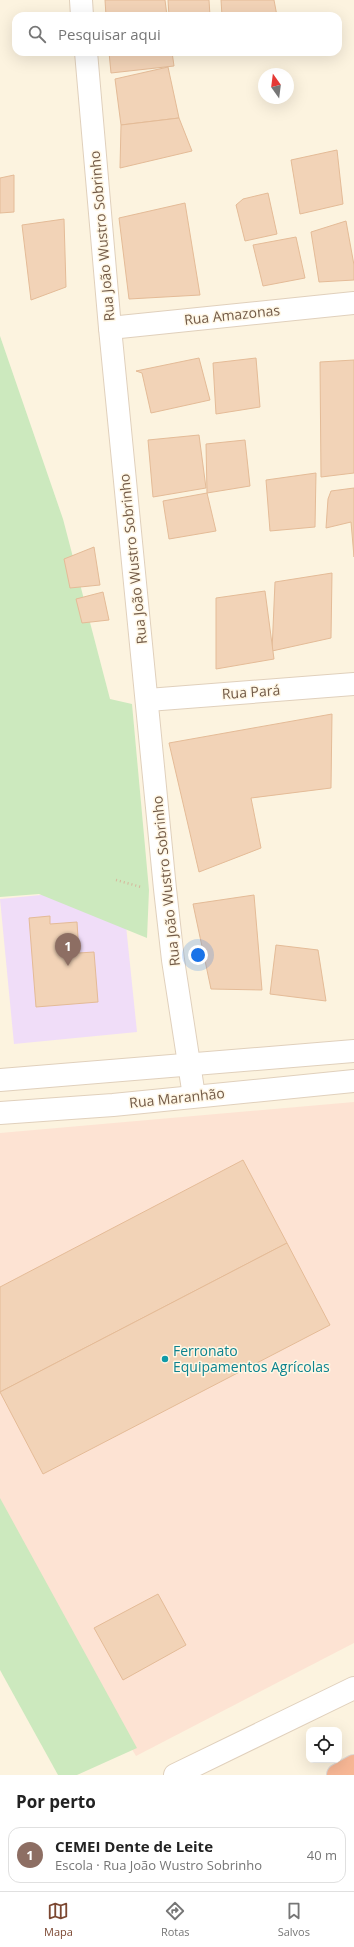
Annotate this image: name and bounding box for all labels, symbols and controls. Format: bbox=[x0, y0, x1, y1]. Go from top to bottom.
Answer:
search box bbox=[12, 12, 342, 56]
icon: search bbox=[26, 23, 48, 45]
text: Pesquisar aqui bbox=[58, 24, 161, 44]
north arrow bbox=[258, 68, 294, 104]
street label: Rua João Wustro Sobrinho bbox=[85, 150, 118, 322]
street label: Rua Amazonas bbox=[183, 300, 281, 329]
street label: Rua João Wustro Sobrinho bbox=[114, 473, 151, 645]
street label: Rua Pará bbox=[221, 680, 281, 703]
street label: Rua João Wustro Sobrinho bbox=[147, 795, 184, 967]
pin: 1 bbox=[55, 933, 81, 966]
your location bbox=[188, 945, 208, 965]
street label: Rua Maranhão bbox=[128, 1083, 226, 1112]
place label: Ferronato Equipamentos Agrícolas bbox=[173, 1341, 330, 1376]
marker: Ferronato Equipamentos Agrícolas bbox=[160, 1354, 170, 1364]
map controls bbox=[306, 1727, 342, 1763]
button: locate bbox=[306, 1727, 342, 1763]
text: Por perto bbox=[16, 1790, 96, 1813]
text: CEMEI Dente de Leite bbox=[55, 1836, 213, 1856]
text: 1 bbox=[26, 1846, 34, 1864]
text: 40 m bbox=[307, 1846, 337, 1864]
text: Escola · Rua João Wustro Sobrinho bbox=[55, 1856, 262, 1874]
tab: Mapa bbox=[44, 1900, 73, 1939]
tab: Rotas bbox=[161, 1900, 190, 1939]
tab: Salvos bbox=[278, 1900, 310, 1939]

